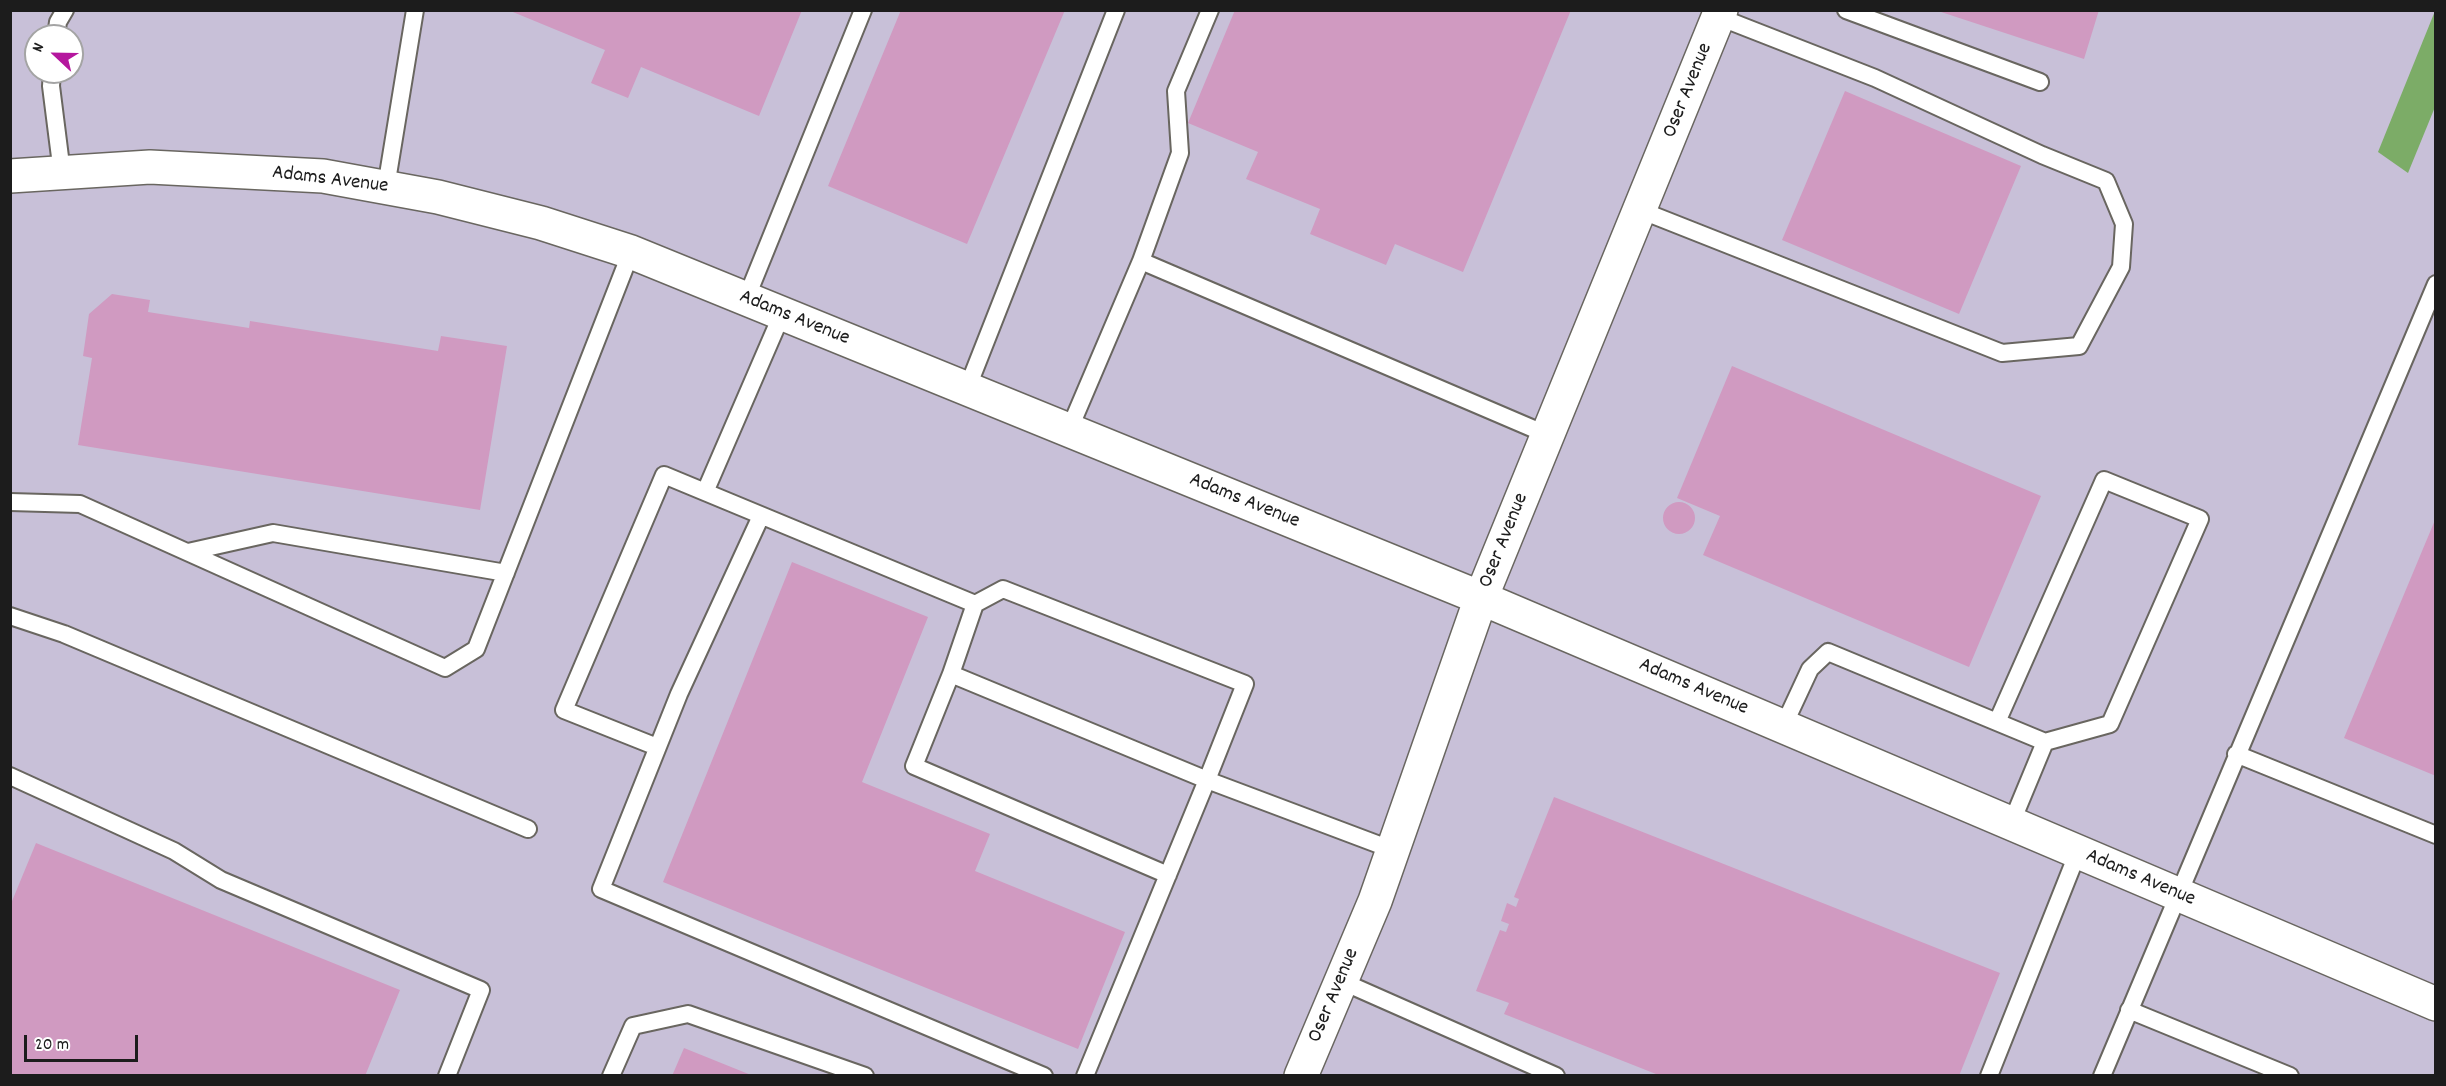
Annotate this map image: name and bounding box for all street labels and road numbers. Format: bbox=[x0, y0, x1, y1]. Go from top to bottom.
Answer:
street label: Oser Avenue bbox=[1659, 40, 1719, 142]
street label: Adams Avenue bbox=[271, 161, 389, 201]
street label: Adams Avenue bbox=[735, 285, 853, 353]
street label: Adams Avenue bbox=[1185, 468, 1303, 536]
street label: Oser Avenue bbox=[1475, 490, 1535, 592]
street label: Adams Avenue bbox=[1634, 654, 1752, 722]
street label: Adams Avenue bbox=[2081, 845, 2199, 913]
street label: Oser Avenue bbox=[1304, 945, 1366, 1047]

